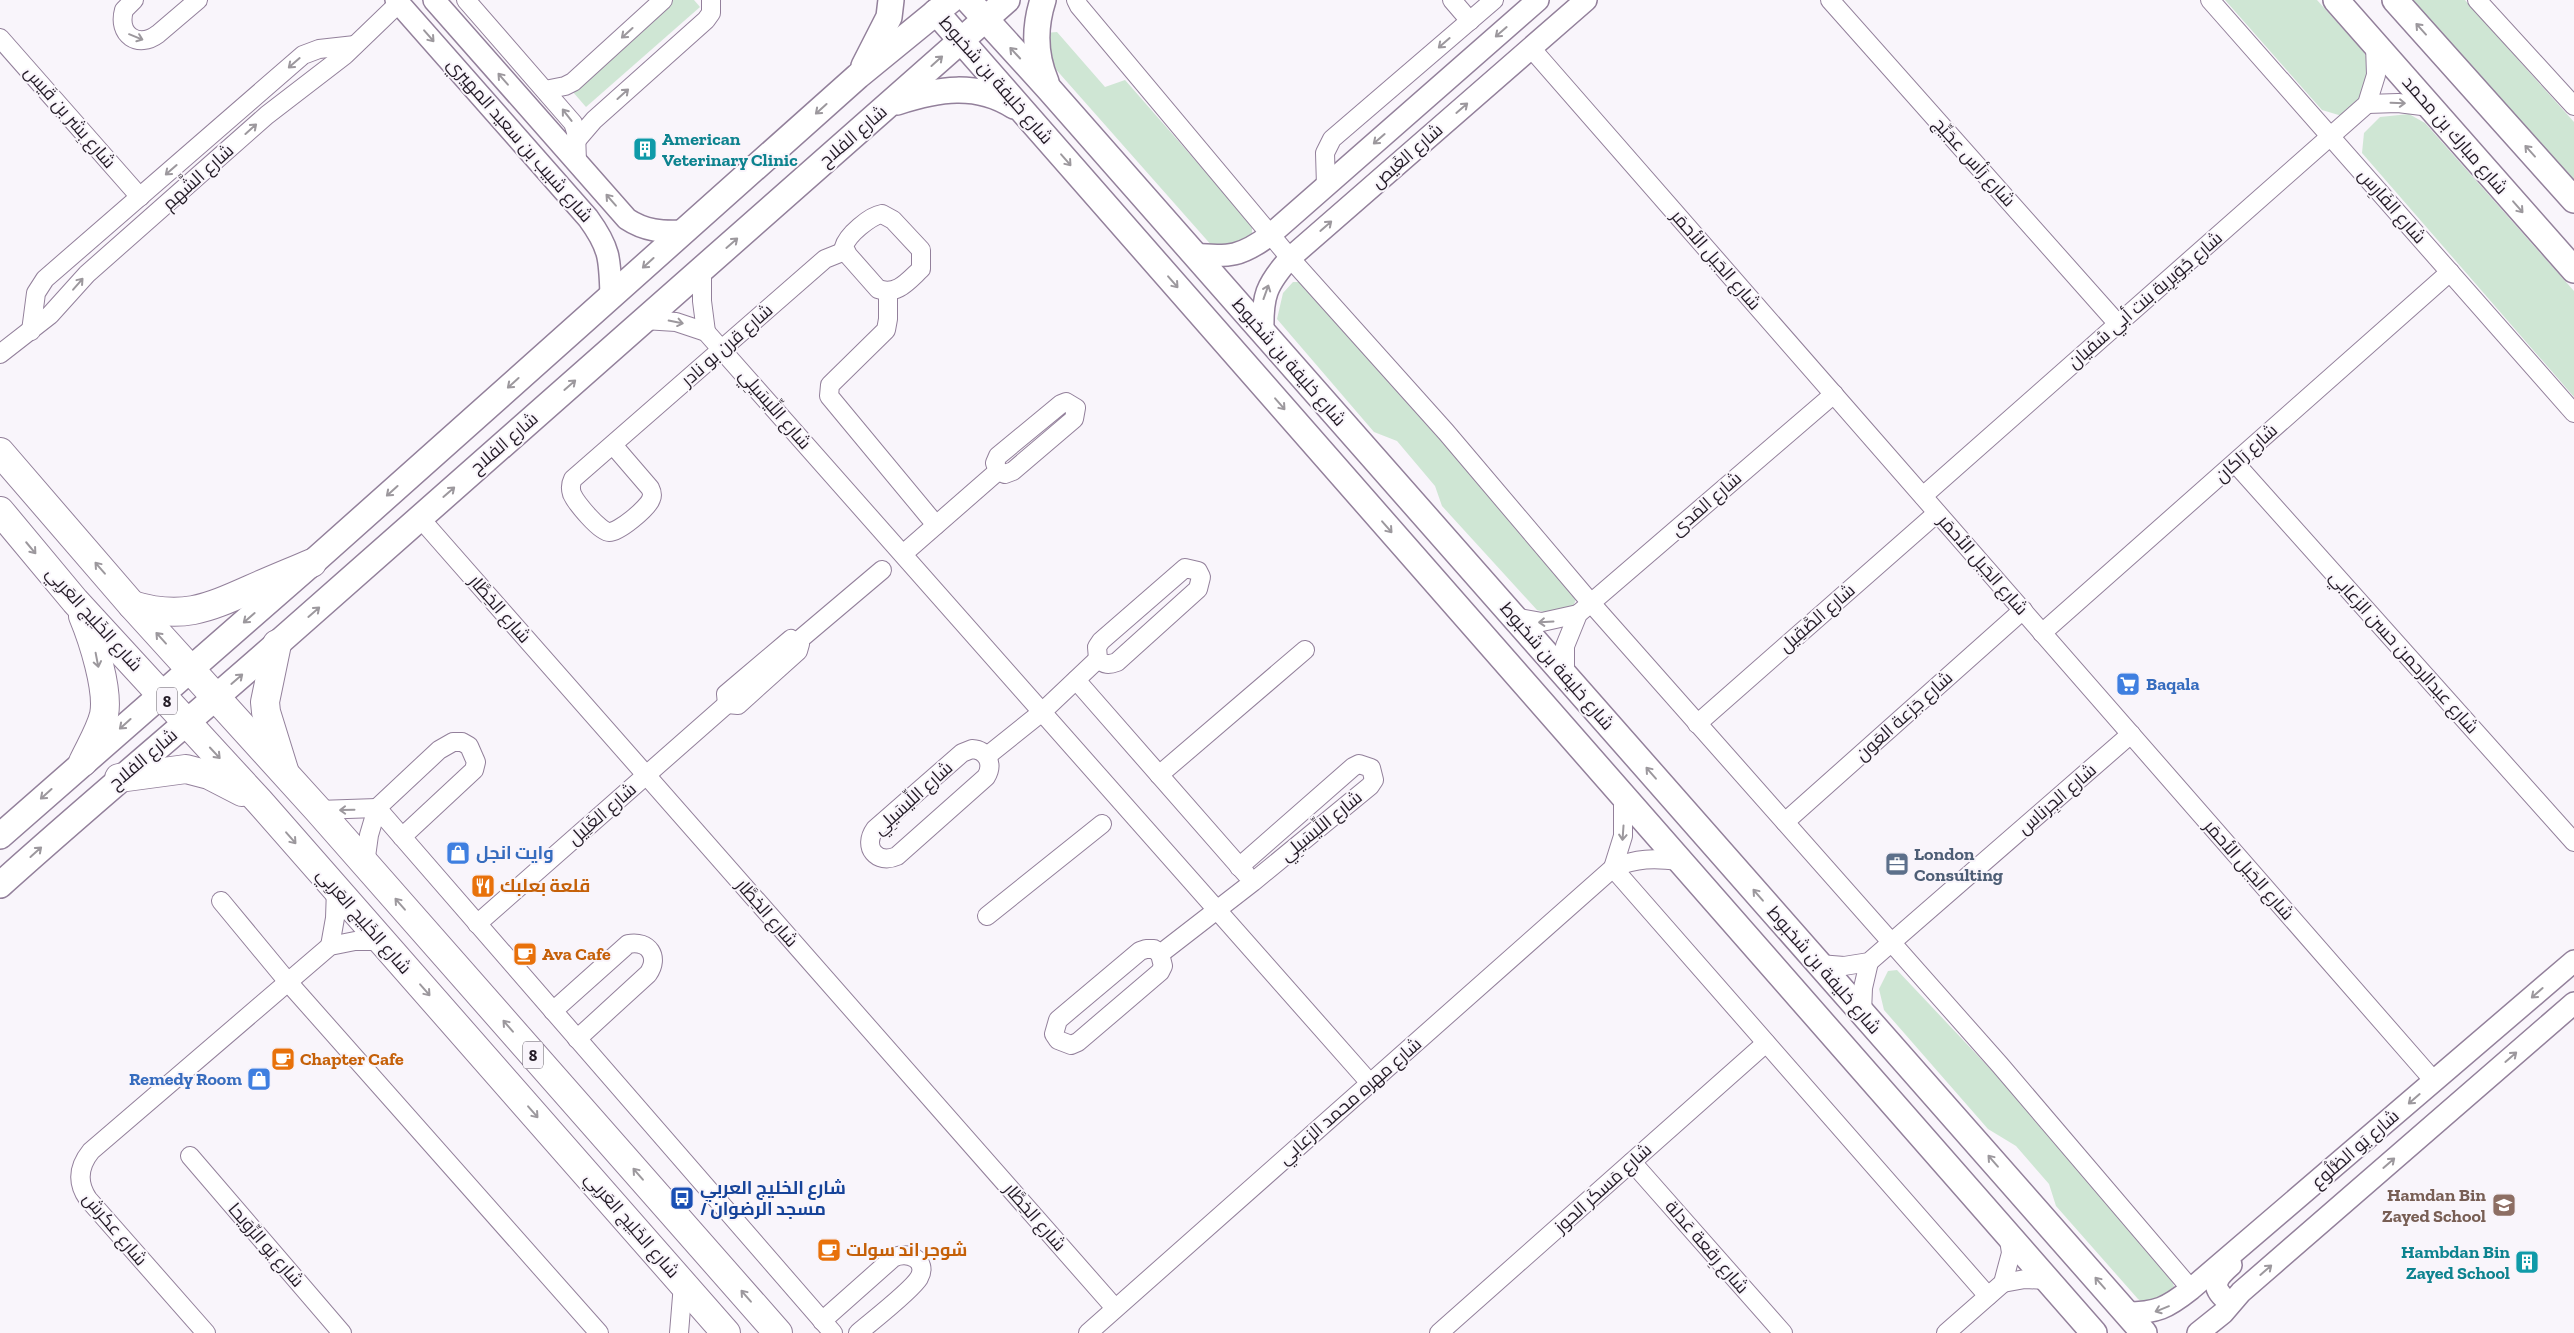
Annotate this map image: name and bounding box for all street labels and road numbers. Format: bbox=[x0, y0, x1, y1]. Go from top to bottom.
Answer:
street label: شارع خليفة بن شخبوط bbox=[934, 11, 1058, 149]
street label: شارع شبيب بن سعيد المهيري bbox=[440, 53, 597, 229]
street label: شارع بِشر بن قَيس bbox=[19, 61, 120, 173]
street label: شارع مبارك بن محمد bbox=[2397, 71, 2512, 199]
street label: شارع الفلاح bbox=[815, 101, 892, 172]
street label: شارع رَأس عجَيِّج bbox=[1927, 113, 2020, 212]
street label: شارع الغَيص bbox=[1367, 119, 1448, 194]
street label: شارع الشَّهم bbox=[156, 137, 239, 215]
street label: شارع الفَارِس bbox=[2353, 164, 2431, 249]
street label: شارع الجَبل الأحمَر bbox=[1665, 205, 1765, 315]
street label: شارع جُوَيرِية بنت أبي سُفيان bbox=[2063, 227, 2229, 375]
street label: شارع خليفة بن شخبوط bbox=[1227, 293, 1351, 431]
street label: شارع قرن بو نادر bbox=[676, 299, 778, 392]
street label: شارع اللِّيسَيلِي bbox=[732, 363, 818, 456]
street label: شارع الفلاح bbox=[466, 408, 543, 479]
street label: شارع رَاكان bbox=[2210, 419, 2283, 488]
street label: شارع المَدى bbox=[1666, 467, 1747, 541]
street label: شارع الجَبل الأحمَر bbox=[1932, 510, 2032, 620]
street label: شارع الخَلِيج العَربِي bbox=[39, 562, 147, 678]
street label: شارع عبدالرحمن حسن الزعابي bbox=[2323, 566, 2483, 740]
street label: شارع الخِطَّار bbox=[463, 570, 536, 648]
street label: شارع الصَّقِيل bbox=[1775, 579, 1860, 658]
street label: شارع خليفة بن شخبوط bbox=[1495, 597, 1619, 735]
street label: شارع جَزعة العَون bbox=[1851, 667, 1958, 766]
road number: 8 bbox=[157, 688, 177, 714]
street label: شارع الفلاح bbox=[104, 724, 182, 795]
street label: شارع اللِّيسَيلِي bbox=[867, 755, 959, 842]
street label: شارع الجِرناس bbox=[2013, 759, 2101, 840]
street label: شارع الغَلِيل bbox=[563, 778, 641, 850]
street label: شارع اللِّيسَيلِي bbox=[1274, 784, 1368, 868]
street label: شارع الجَبل الأحمَر bbox=[2198, 815, 2298, 925]
street label: شارع الخَلِيج العَربِي bbox=[310, 864, 416, 980]
street label: شارع الخِطَّار bbox=[730, 874, 803, 952]
street label: شارع خليفة بن شخبوط bbox=[1762, 901, 1886, 1039]
street label: شارع مهره محمد الزعابي bbox=[1274, 1033, 1428, 1171]
road number: 8 bbox=[523, 1042, 543, 1068]
street label: شارع يَو الضُّلُوع bbox=[2306, 1105, 2404, 1194]
street label: شارع مَسكَر الحوز bbox=[1549, 1139, 1657, 1239]
street label: شارع الخَلِيج العَربِي bbox=[578, 1168, 684, 1284]
street label: شارع الخِطَّار bbox=[998, 1178, 1071, 1256]
street label: شارع عكرش bbox=[77, 1188, 152, 1271]
street label: شارع رِقعة عَدلة bbox=[1660, 1196, 1753, 1299]
street label: شارع يَو الرِّوَيحا bbox=[223, 1198, 308, 1292]

